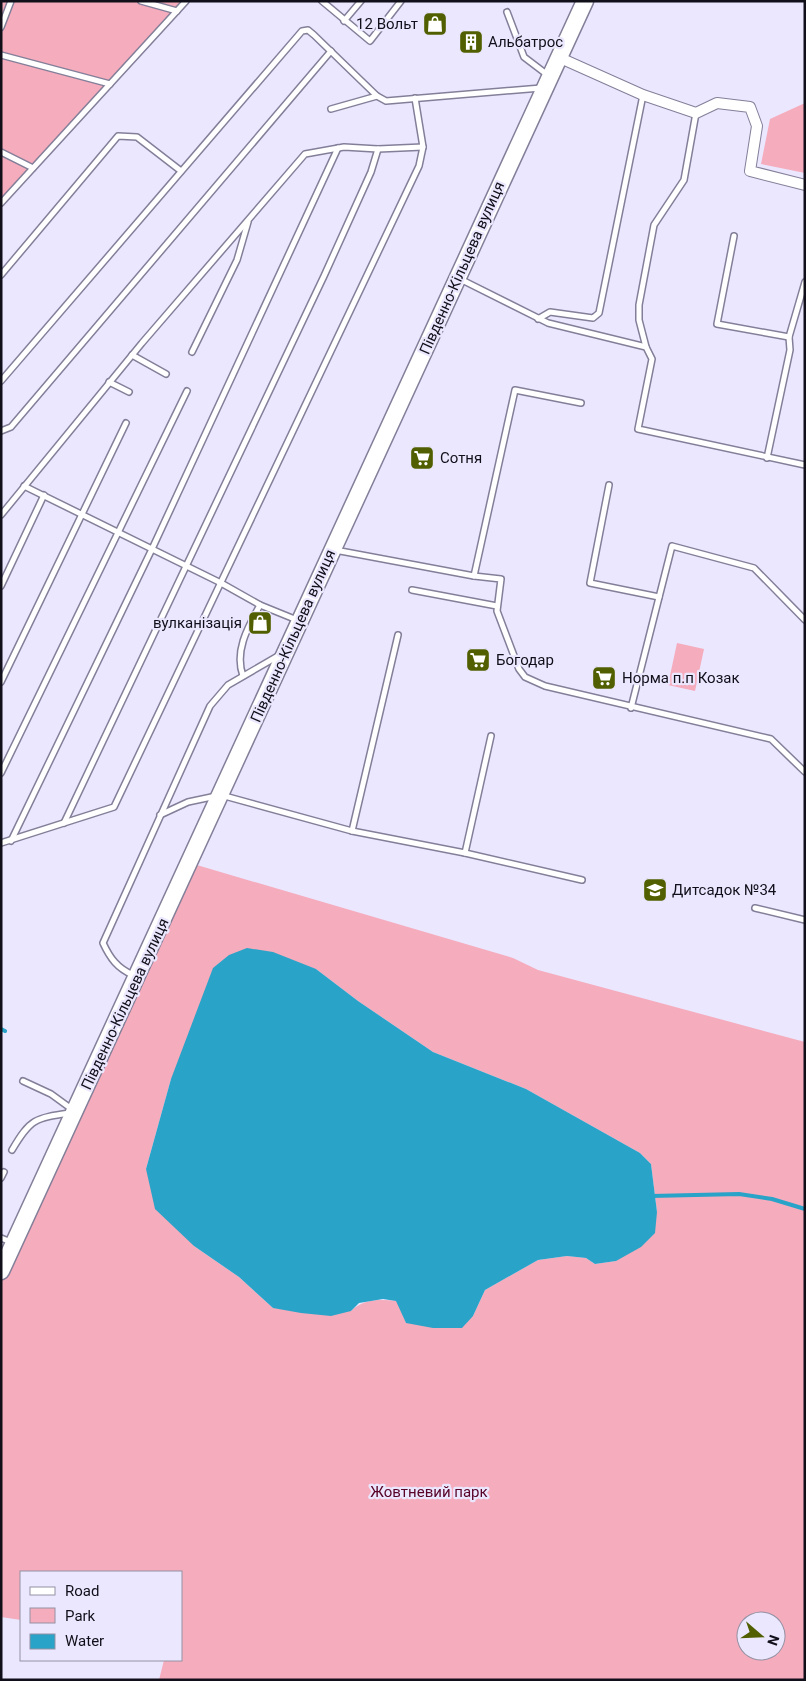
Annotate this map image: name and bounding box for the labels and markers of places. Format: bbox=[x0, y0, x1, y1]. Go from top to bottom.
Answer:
shop icon: 12 Вольт bbox=[422, 11, 448, 37]
place label: 12 Вольт bbox=[356, 15, 418, 33]
building icon: Альбатрос bbox=[458, 29, 484, 55]
place label: Альбатрос bbox=[488, 33, 563, 51]
supermarket icon: Сотня bbox=[409, 445, 435, 471]
place label: Сотня bbox=[440, 449, 482, 467]
shop icon: вулканізація bbox=[247, 610, 273, 636]
place label: вулканізація bbox=[153, 614, 242, 632]
supermarket icon: Богодар bbox=[465, 647, 491, 673]
place label: Богодар bbox=[496, 651, 554, 669]
supermarket icon: Норма п.п Козак bbox=[591, 665, 617, 691]
place label: Норма п.п Козак bbox=[622, 669, 740, 687]
school or university icon: Дитсадок №34 bbox=[642, 877, 668, 903]
place label: Дитсадок №34 bbox=[672, 881, 777, 899]

